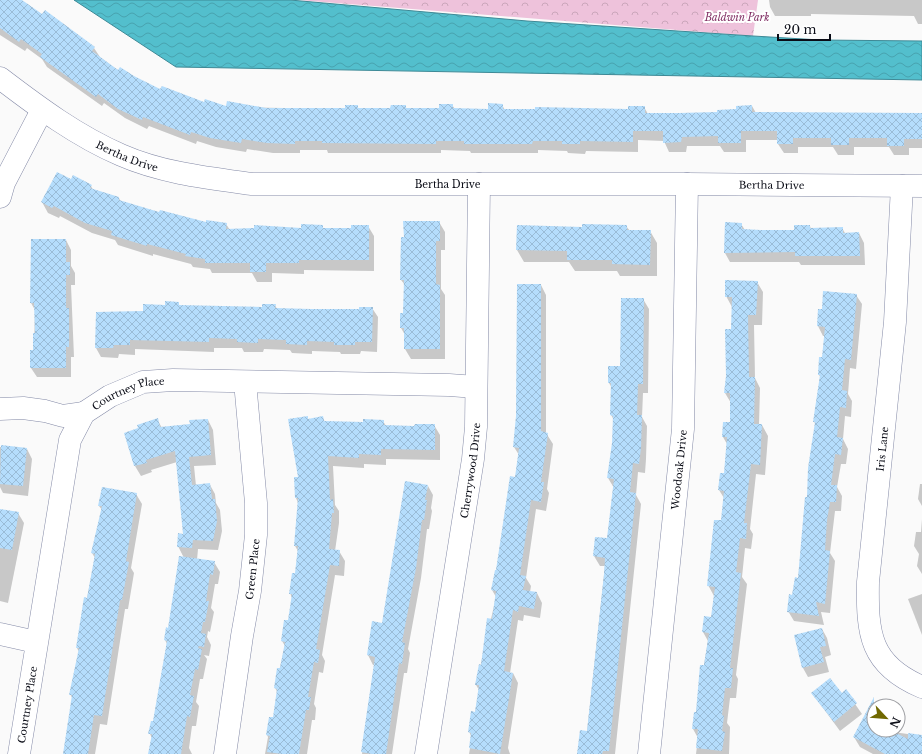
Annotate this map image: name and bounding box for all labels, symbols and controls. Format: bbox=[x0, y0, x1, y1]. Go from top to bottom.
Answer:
park label: Baldwin Park bbox=[704, 11, 769, 24]
scale bar bbox=[778, 16, 830, 42]
text: 20 m bbox=[784, 22, 816, 37]
street label: Bertha Drive bbox=[94, 138, 160, 175]
street label: Bertha Drive bbox=[415, 178, 481, 191]
street label: Bertha Drive bbox=[739, 178, 805, 192]
street label: Courtney Place bbox=[89, 375, 165, 413]
street label: Cherrywood Drive bbox=[458, 422, 483, 519]
street label: Iris Lane bbox=[874, 426, 891, 472]
street label: Woodoak Drive bbox=[669, 429, 690, 511]
street label: Green Place bbox=[243, 538, 263, 601]
street label: Courtney Place bbox=[15, 665, 40, 744]
north arrow bbox=[866, 698, 906, 738]
text: N bbox=[886, 715, 904, 731]

